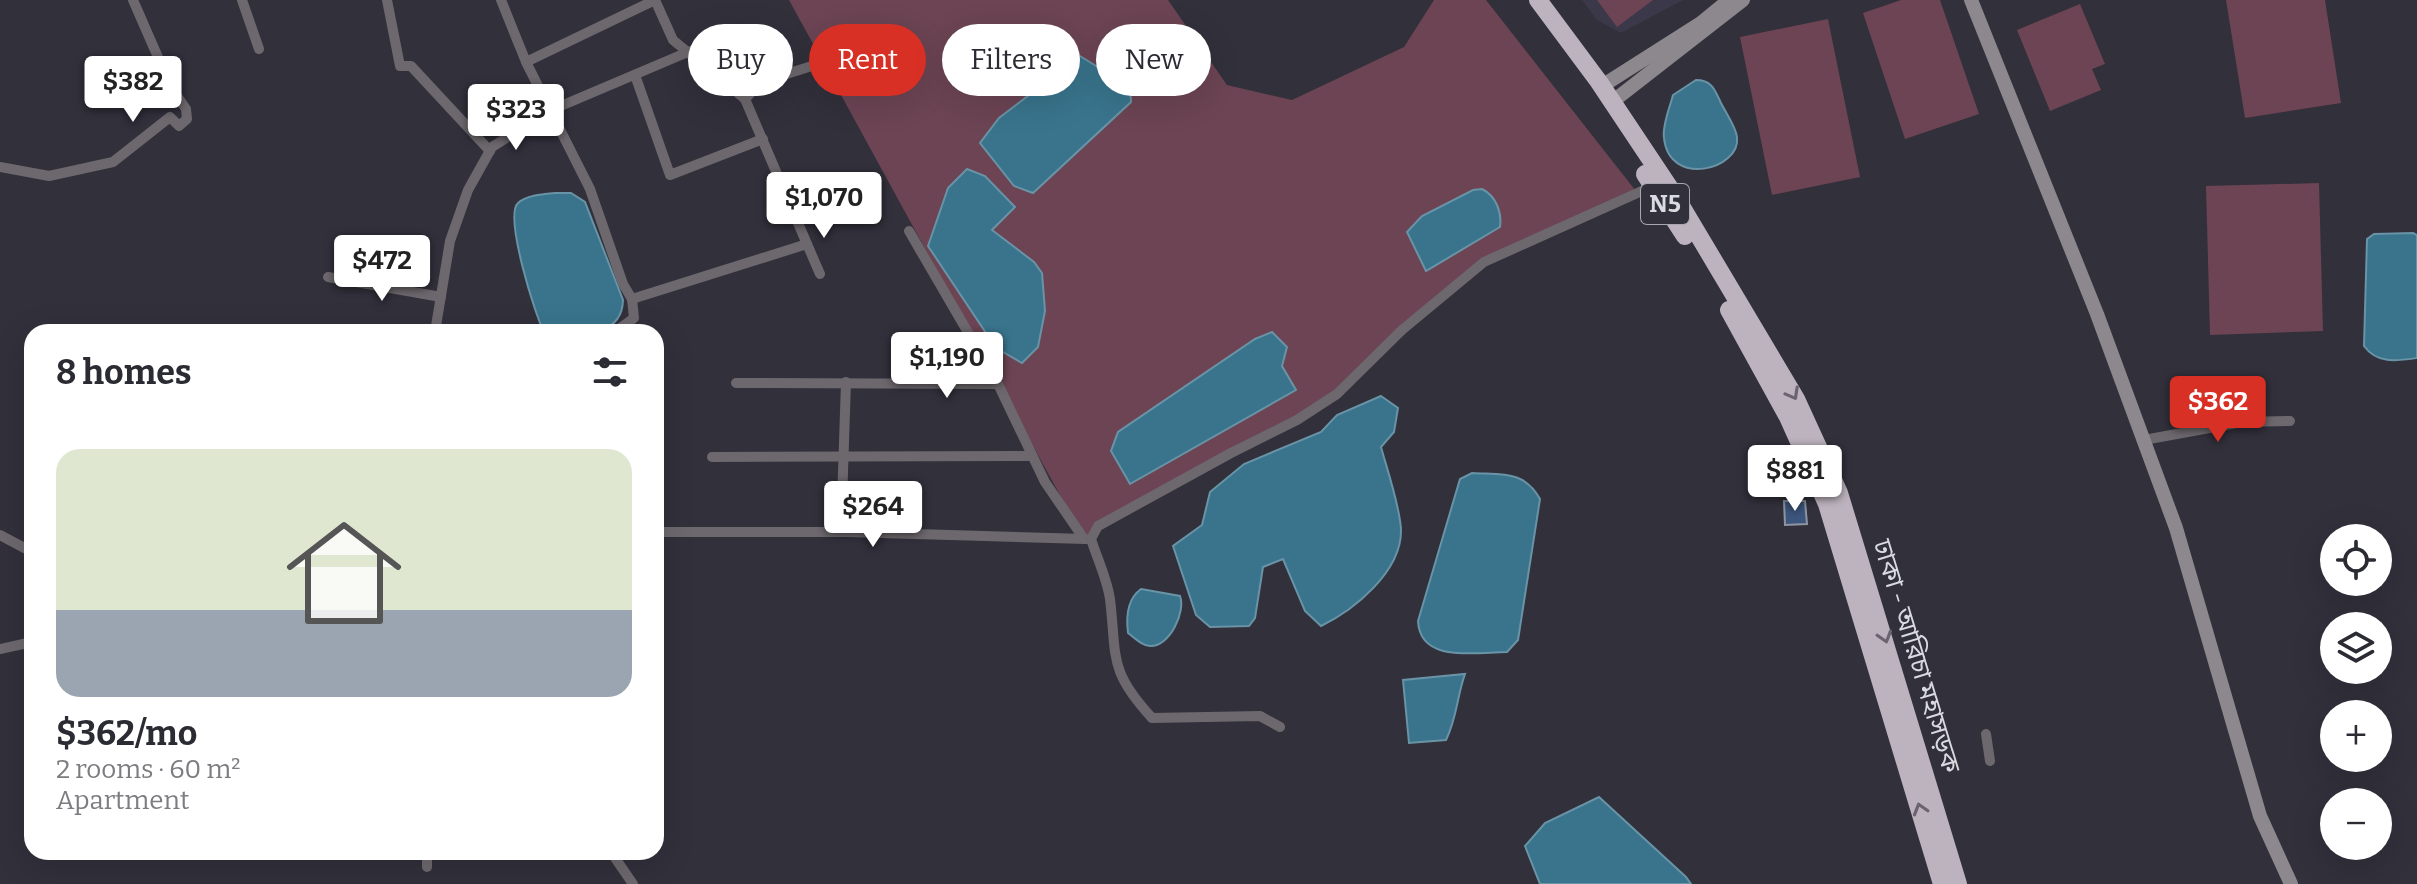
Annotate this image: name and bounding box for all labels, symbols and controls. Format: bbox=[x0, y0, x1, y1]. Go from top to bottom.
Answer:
chip: Buy bbox=[688, 24, 793, 96]
chip: Rent bbox=[809, 24, 926, 96]
chip: Filters bbox=[942, 24, 1080, 96]
chip: New bbox=[1096, 24, 1211, 96]
pin: $382 bbox=[86, 56, 180, 124]
text: $382 bbox=[103, 66, 163, 97]
pin: $323 bbox=[469, 84, 563, 152]
text: $323 bbox=[486, 94, 546, 125]
pin: $1,070 bbox=[759, 172, 889, 240]
text: $1,070 bbox=[785, 182, 863, 213]
road number: N5 bbox=[1641, 184, 1689, 224]
pin: $472 bbox=[335, 235, 429, 303]
text: $472 bbox=[352, 245, 412, 276]
pin: $1,190 bbox=[882, 332, 1012, 400]
text: $1,190 bbox=[909, 342, 985, 373]
icon: filters bbox=[588, 350, 632, 394]
text: 8 homes bbox=[56, 352, 192, 393]
pin: $362 bbox=[2171, 376, 2265, 444]
one-way arrow bbox=[1783, 385, 1799, 400]
text: $362 bbox=[2188, 386, 2248, 417]
pin: $881 bbox=[1748, 445, 1842, 513]
text: $881 bbox=[1766, 455, 1824, 486]
pin: $264 bbox=[826, 481, 920, 549]
text: $264 bbox=[842, 491, 904, 522]
icon: home bbox=[272, 501, 416, 645]
map controls bbox=[2320, 524, 2392, 860]
button: locate bbox=[2320, 524, 2392, 596]
street label: ঢাকা - আরিচা মহাসড়ক bbox=[1866, 535, 1967, 778]
button: layers bbox=[2320, 612, 2392, 684]
one-way arrow bbox=[1876, 629, 1892, 643]
button: + bbox=[2320, 700, 2392, 772]
text: $362/mo bbox=[56, 713, 197, 754]
text: 2 rooms · 60 m² bbox=[56, 754, 240, 785]
text: Apartment bbox=[56, 785, 189, 816]
button: − bbox=[2320, 788, 2392, 860]
one-way arrow bbox=[1913, 803, 1929, 817]

